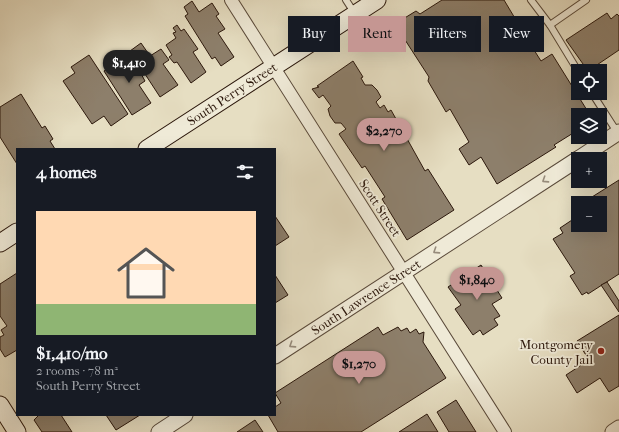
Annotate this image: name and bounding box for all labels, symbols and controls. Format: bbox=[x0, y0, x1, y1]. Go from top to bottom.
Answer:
chip: Buy bbox=[288, 16, 340, 52]
chip: Rent bbox=[348, 16, 406, 52]
chip: Filters bbox=[414, 16, 481, 52]
chip: New bbox=[489, 16, 544, 52]
pin: $1,410 bbox=[96, 50, 162, 84]
text: $1,410 bbox=[112, 55, 146, 70]
street label: South Perry Street bbox=[184, 59, 280, 129]
map controls bbox=[571, 64, 607, 232]
button: locate bbox=[571, 64, 607, 100]
button: layers bbox=[571, 108, 607, 144]
pin: $2,270 bbox=[351, 118, 417, 152]
text: $2,270 bbox=[366, 123, 402, 138]
button: + bbox=[571, 152, 607, 188]
icon: filters bbox=[234, 161, 256, 183]
text: 4 homes bbox=[36, 162, 96, 182]
one-way arrow bbox=[542, 176, 549, 183]
street label: Scott Street bbox=[356, 177, 404, 240]
button: − bbox=[571, 196, 607, 232]
icon: home bbox=[110, 237, 182, 309]
one-way arrow bbox=[434, 247, 441, 254]
street label: South Lawrence Street bbox=[309, 256, 424, 338]
pin: $1,840 bbox=[444, 267, 510, 301]
text: $1,840 bbox=[459, 272, 495, 287]
place label: Montgomery County Jail bbox=[520, 337, 594, 367]
one-way arrow bbox=[289, 340, 296, 348]
text: $1,410/mo bbox=[36, 343, 108, 363]
marker: Montgomery County Jail bbox=[596, 346, 606, 356]
pin: $1,270 bbox=[326, 351, 392, 385]
text: $1,270 bbox=[342, 356, 376, 371]
text: 2 rooms · 78 m² bbox=[36, 363, 118, 378]
text: South Perry Street bbox=[36, 378, 140, 393]

